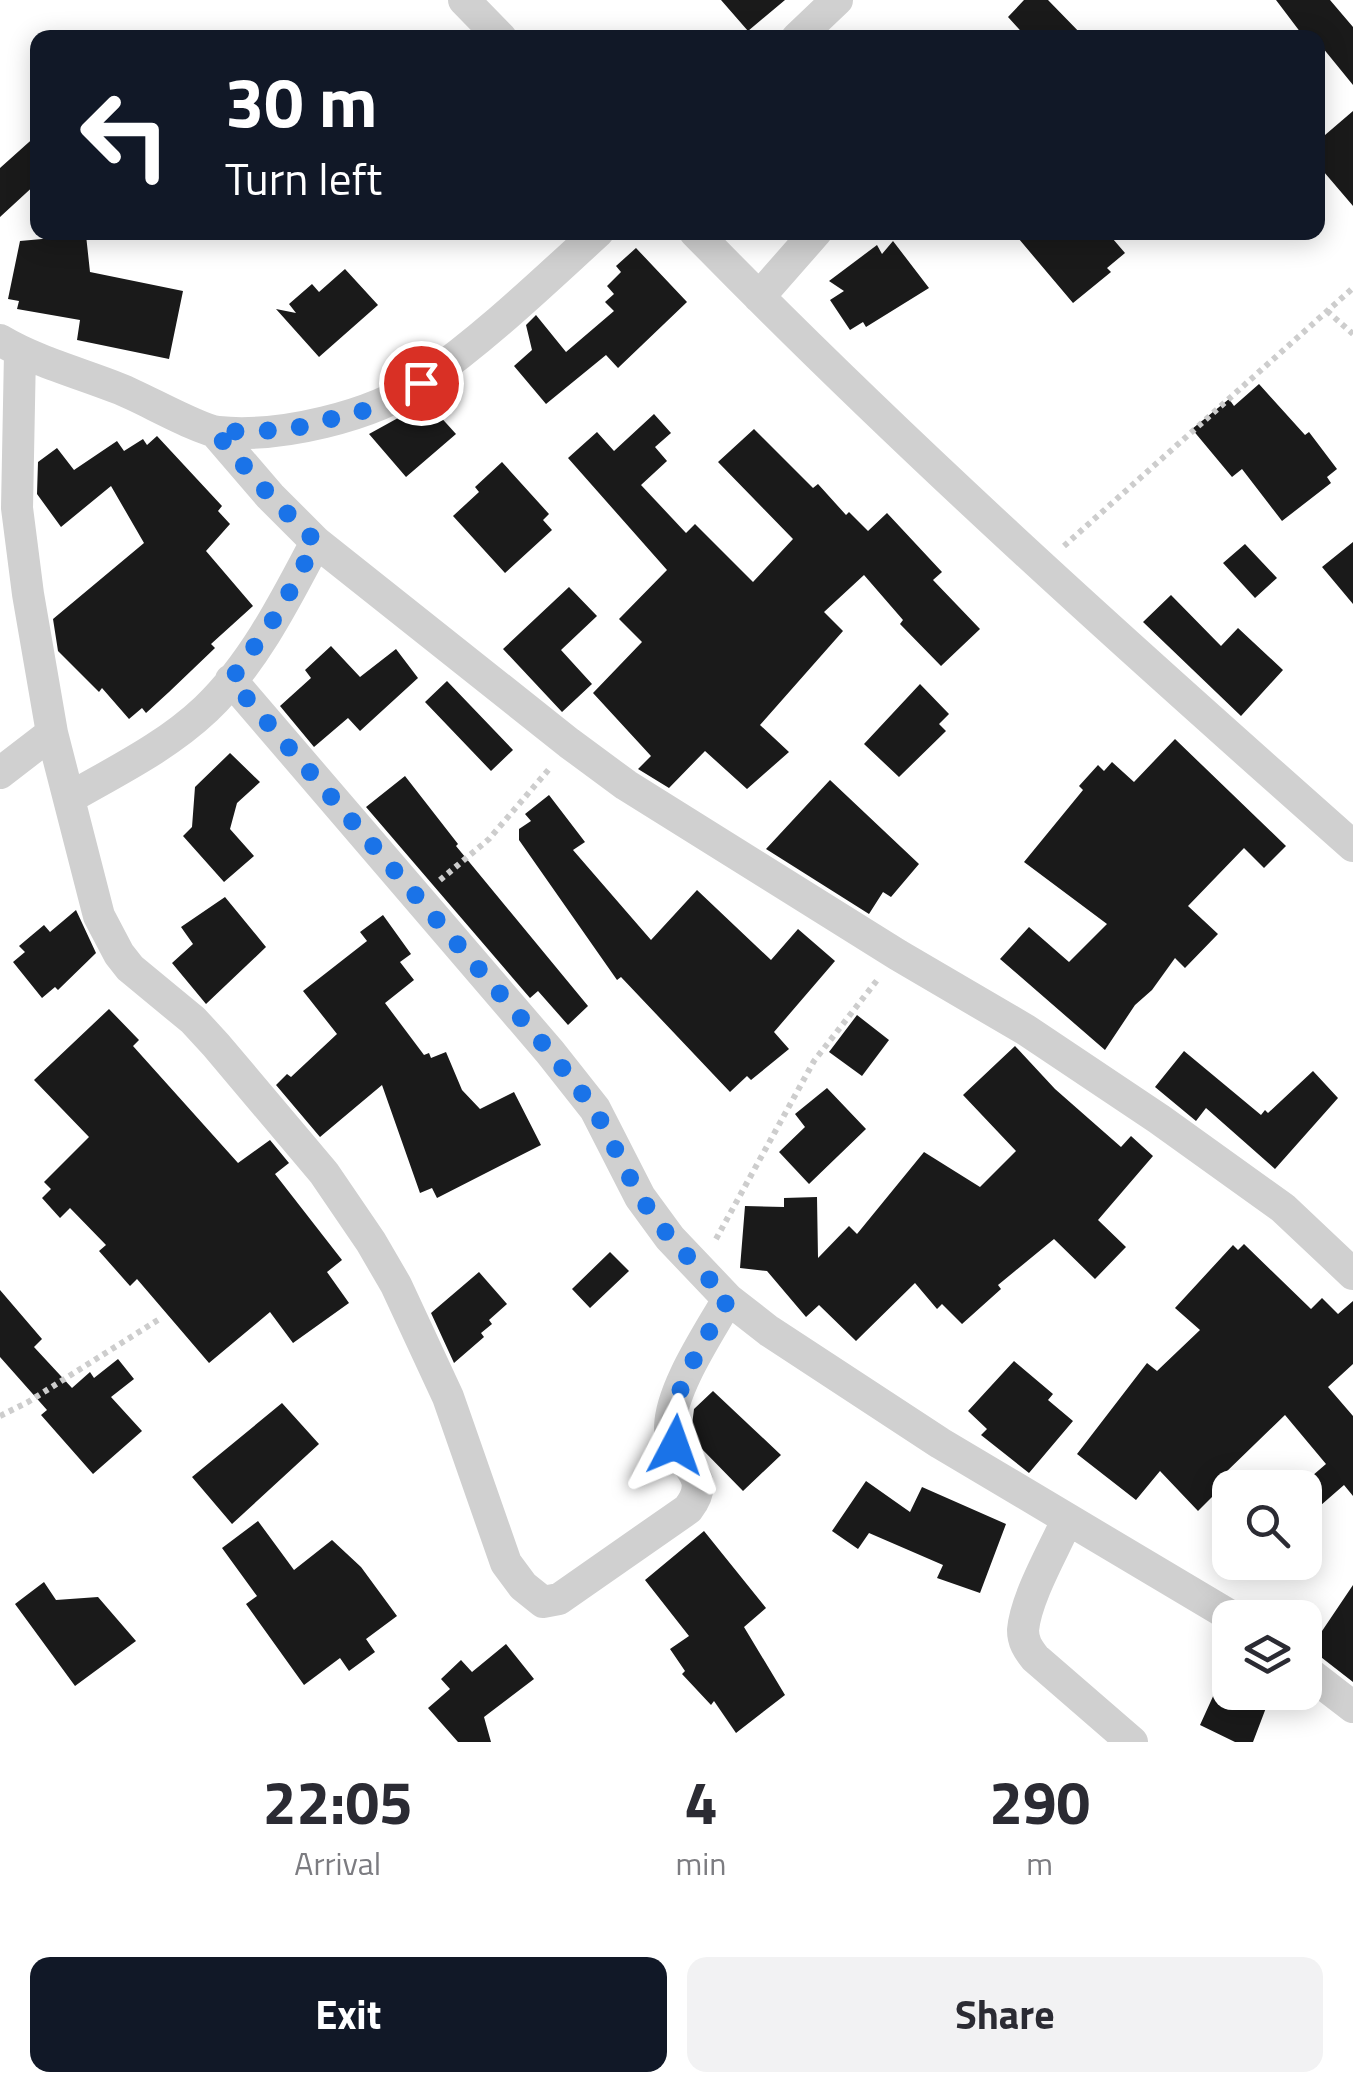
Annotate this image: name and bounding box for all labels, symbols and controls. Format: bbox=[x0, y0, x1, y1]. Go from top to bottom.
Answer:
text: 30 m bbox=[225, 48, 378, 154]
icon: left bbox=[60, 70, 190, 200]
text: Turn left bbox=[225, 144, 382, 212]
pin bbox=[379, 341, 464, 426]
icon: arrive bbox=[394, 356, 449, 411]
position arrow bbox=[623, 1393, 727, 1497]
map controls bbox=[1212, 1470, 1322, 1710]
button: search bbox=[1212, 1470, 1322, 1580]
button: layers bbox=[1212, 1600, 1322, 1710]
text: 22:05 bbox=[263, 1756, 413, 1847]
text: 4 bbox=[684, 1756, 718, 1847]
text: 290 bbox=[989, 1756, 1090, 1847]
text: Arrival bbox=[294, 1839, 381, 1887]
text: min bbox=[675, 1839, 726, 1887]
text: m bbox=[1026, 1839, 1053, 1887]
button: Exit bbox=[30, 1957, 667, 2072]
button: Share bbox=[687, 1957, 1323, 2072]

